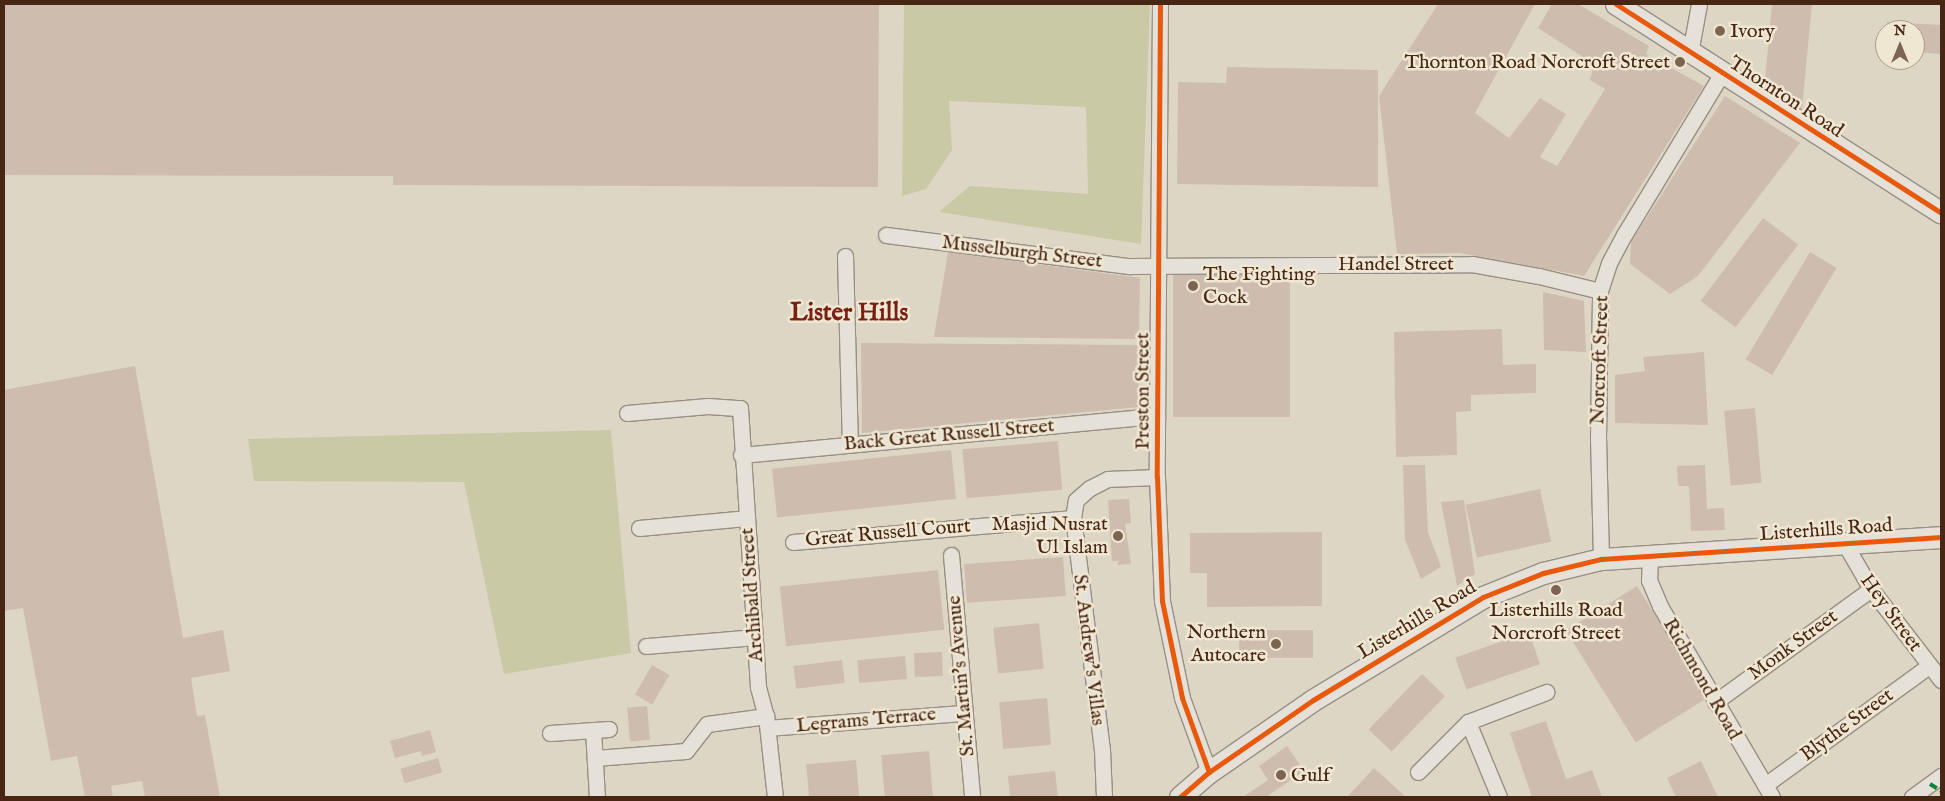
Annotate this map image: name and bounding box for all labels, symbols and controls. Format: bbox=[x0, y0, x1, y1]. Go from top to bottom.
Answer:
place label: Ivory bbox=[1730, 19, 1775, 43]
north arrow bbox=[1875, 20, 1925, 70]
text: N bbox=[1894, 22, 1906, 40]
marker: Ivory bbox=[1714, 25, 1726, 37]
place label: Thornton Road Norcroft Street bbox=[1404, 50, 1670, 74]
street label: Thornton Road bbox=[1724, 51, 1848, 143]
marker: Thornton Road Norcroft Street bbox=[1674, 56, 1686, 68]
street label: Musselburgh Street bbox=[940, 230, 1104, 274]
street label: Handel Street bbox=[1338, 252, 1454, 276]
place label: The Fighting Cock bbox=[1203, 262, 1315, 309]
marker: The Fighting Cock bbox=[1187, 280, 1199, 292]
street label: Norcroft Street bbox=[1586, 295, 1614, 425]
district label: Lister Hills bbox=[790, 298, 908, 328]
street label: Preston Street bbox=[1131, 332, 1155, 450]
street label: Back Great Russell Street bbox=[843, 414, 1055, 456]
place label: Masjid Nusrat Ul Islam bbox=[991, 512, 1108, 559]
street label: Listerhills Road bbox=[1759, 513, 1893, 547]
street label: Great Russell Court bbox=[804, 514, 972, 552]
street label: Archibald Street bbox=[735, 527, 769, 663]
marker: Masjid Nusrat Ul Islam bbox=[1112, 530, 1124, 542]
street label: Hey Street bbox=[1855, 570, 1927, 656]
street label: St. Andrew's Villas bbox=[1068, 573, 1110, 727]
street label: Listerhills Road bbox=[1354, 575, 1480, 665]
marker: Listerhills Road Norcroft Street bbox=[1550, 584, 1562, 596]
street label: St. Martin's Avenue bbox=[942, 595, 980, 757]
place label: Listerhills Road Norcroft Street bbox=[1489, 598, 1623, 645]
street label: Monk Street bbox=[1744, 605, 1842, 685]
street label: Richmond Road bbox=[1657, 614, 1747, 744]
place label: Northern Autocare bbox=[1187, 621, 1266, 668]
marker: Northern Autocare bbox=[1270, 638, 1282, 650]
street label: Blythe Street bbox=[1796, 683, 1898, 767]
street label: Legrams Terrace bbox=[795, 702, 937, 738]
place label: Gulf bbox=[1291, 763, 1330, 787]
marker: Gulf bbox=[1275, 769, 1287, 781]

